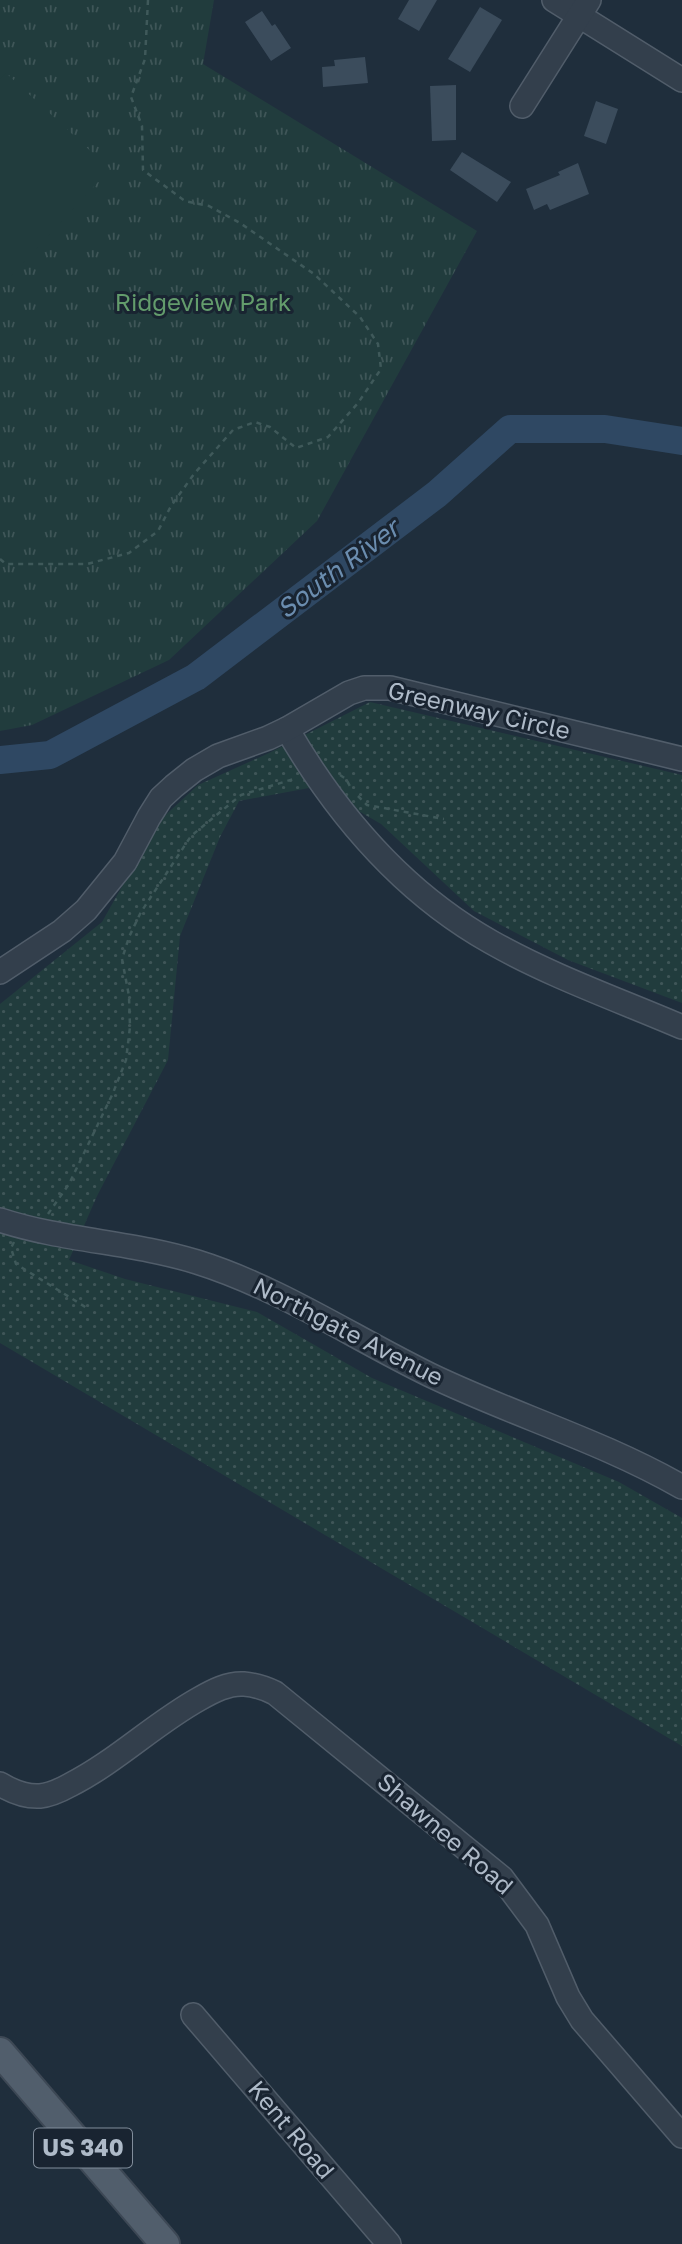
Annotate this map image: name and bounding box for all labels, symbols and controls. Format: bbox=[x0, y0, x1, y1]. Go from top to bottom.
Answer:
park label: Ridgeview Park bbox=[115, 287, 291, 316]
water label: South River bbox=[271, 510, 408, 625]
street label: Greenway Circle bbox=[385, 674, 573, 745]
street label: Northgate Avenue bbox=[249, 1270, 448, 1391]
street label: Shawnee Road bbox=[372, 1766, 520, 1900]
street label: Kent Road bbox=[243, 2074, 341, 2184]
road number: US 340 bbox=[34, 2128, 132, 2168]

